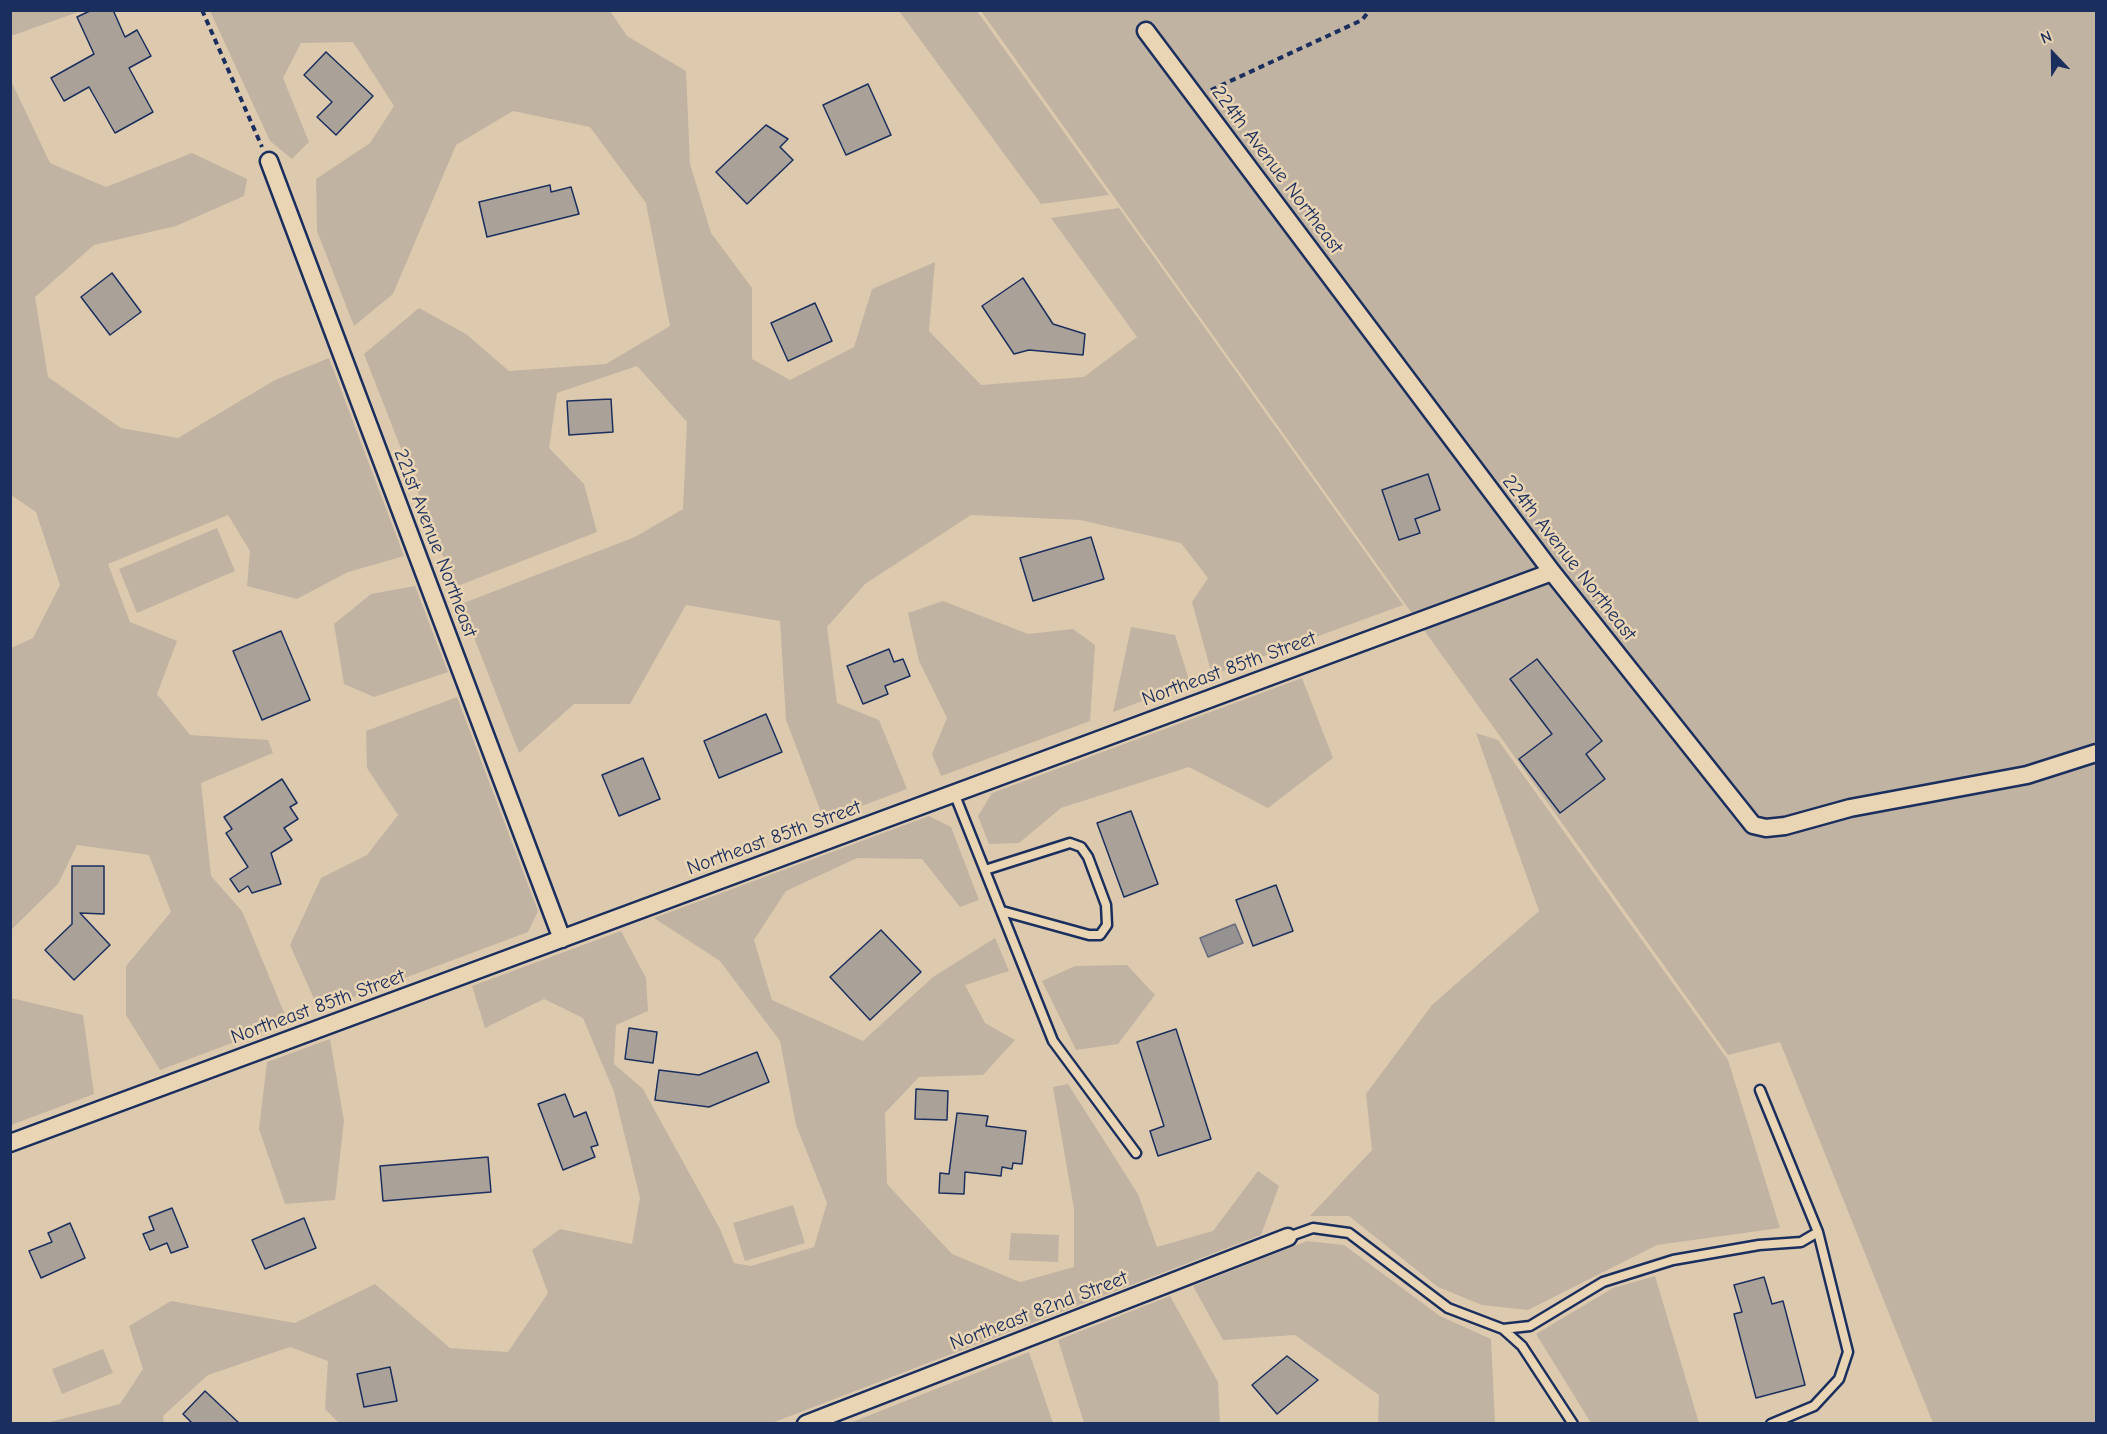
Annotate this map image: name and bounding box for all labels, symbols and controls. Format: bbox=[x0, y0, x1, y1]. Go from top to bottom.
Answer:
north arrow bbox=[2023, 24, 2083, 84]
text: N bbox=[2038, 27, 2054, 48]
street label: 224th Avenue Northeast bbox=[1206, 81, 1348, 259]
street label: 221st Avenue Northeast bbox=[388, 446, 482, 640]
street label: 224th Avenue Northeast bbox=[1497, 470, 1641, 646]
street label: Northeast 85th Street bbox=[1139, 626, 1319, 712]
street label: Northeast 85th Street bbox=[684, 795, 864, 881]
street label: Northeast 85th Street bbox=[228, 964, 408, 1050]
street label: Northeast 82nd Street bbox=[947, 1266, 1131, 1356]

